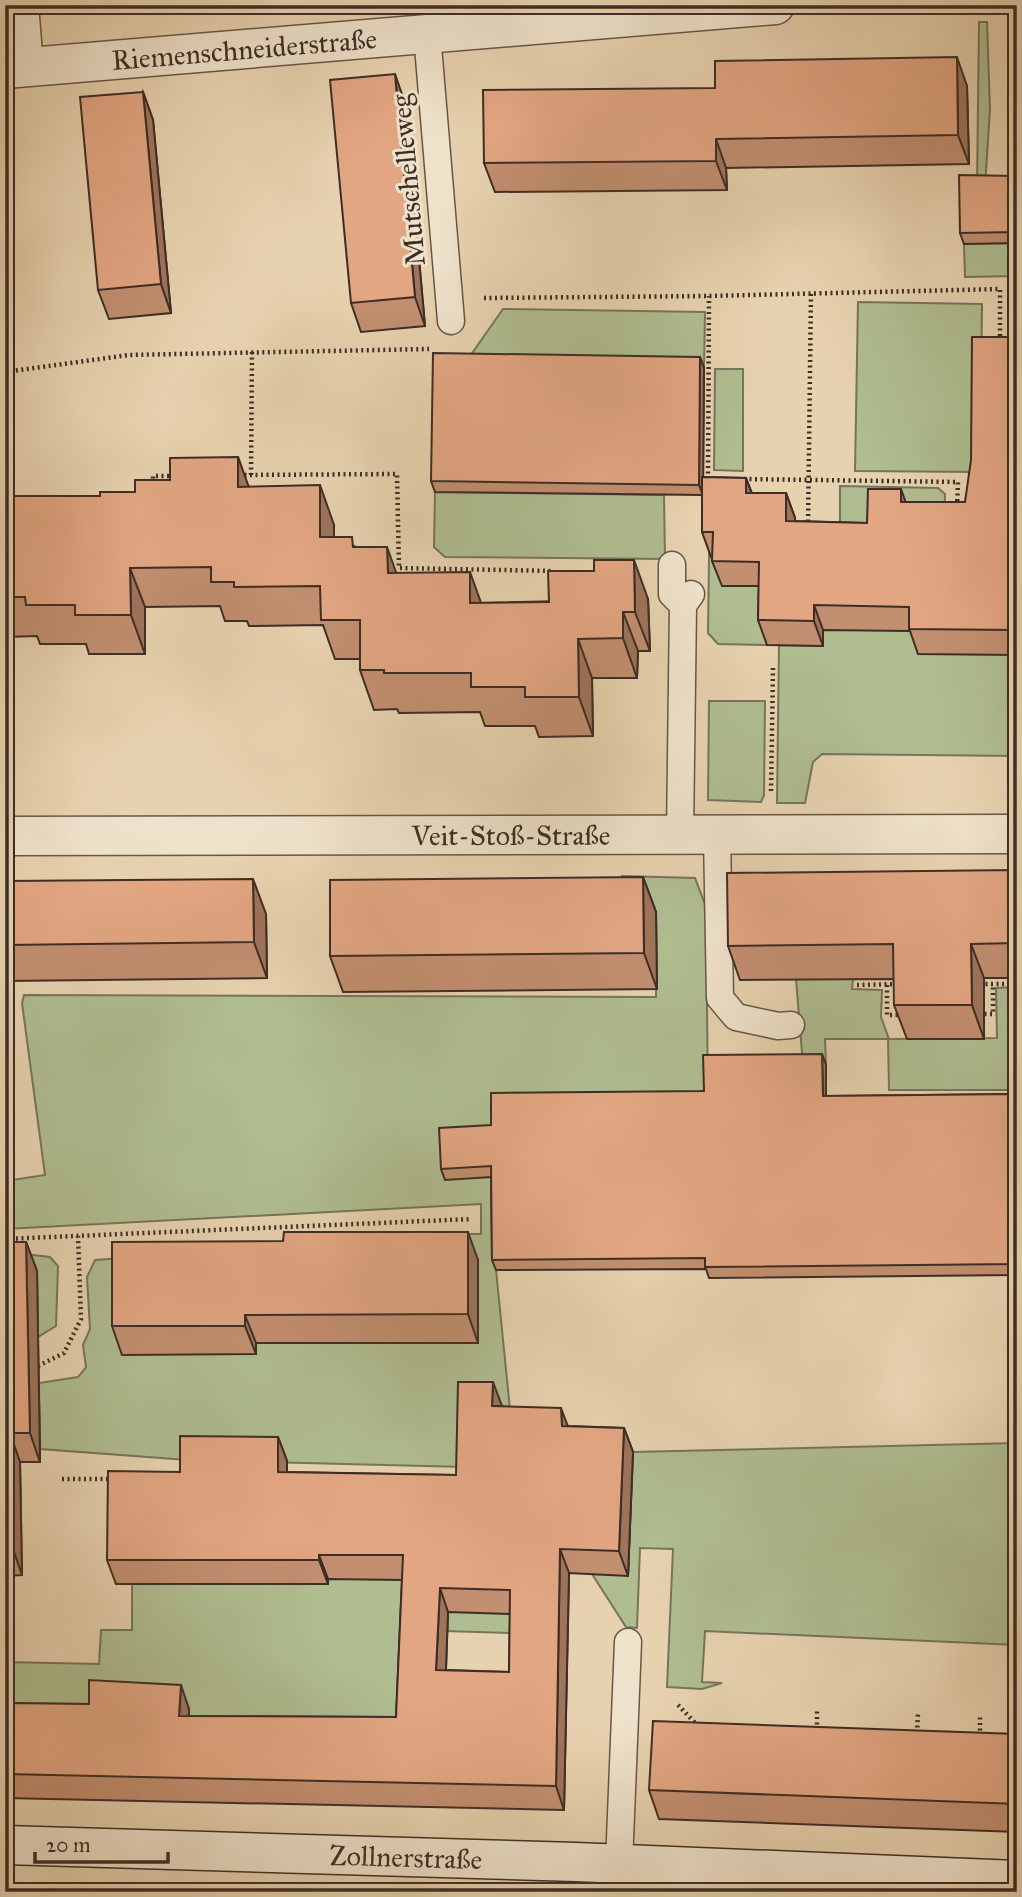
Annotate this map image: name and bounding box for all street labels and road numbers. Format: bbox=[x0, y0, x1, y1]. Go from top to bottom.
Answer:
street label: Riemenschneiderstraße bbox=[110, 21, 378, 78]
street label: Mutschelleweg bbox=[383, 92, 433, 267]
street label: Veit-Stoß-Straße bbox=[410, 817, 611, 853]
street label: Zollnerstraße bbox=[329, 1837, 483, 1877]

